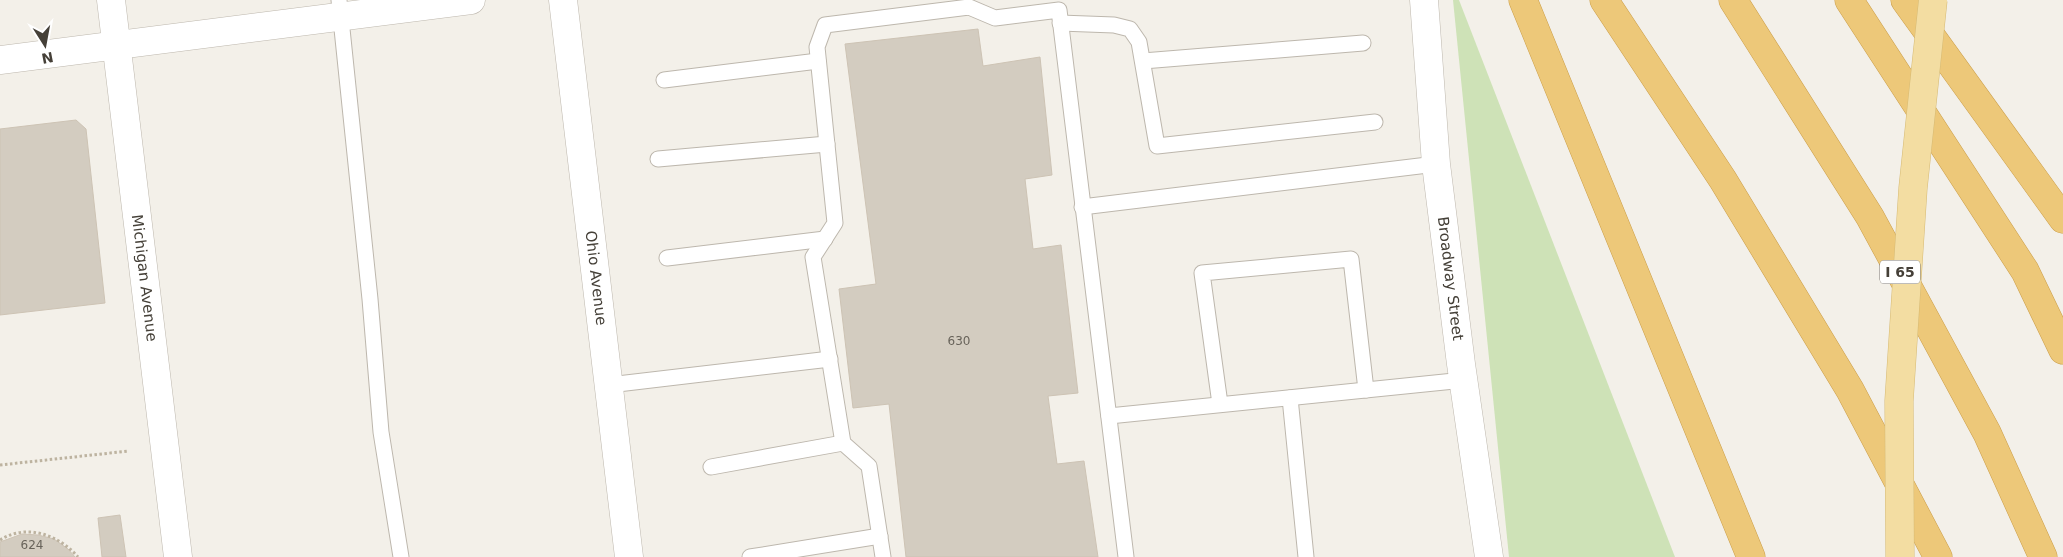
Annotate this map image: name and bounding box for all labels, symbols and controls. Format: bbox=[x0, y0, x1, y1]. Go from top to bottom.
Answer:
north arrow bbox=[20, 20, 70, 70]
text: N bbox=[40, 49, 55, 67]
street label: Michigan Avenue bbox=[128, 213, 161, 343]
street label: Broadway Street bbox=[1434, 216, 1467, 342]
street label: Ohio Avenue bbox=[581, 230, 610, 326]
road number: I 65 bbox=[1880, 260, 1920, 284]
house number: 630 bbox=[948, 334, 970, 348]
house number: 624 bbox=[21, 538, 43, 552]

